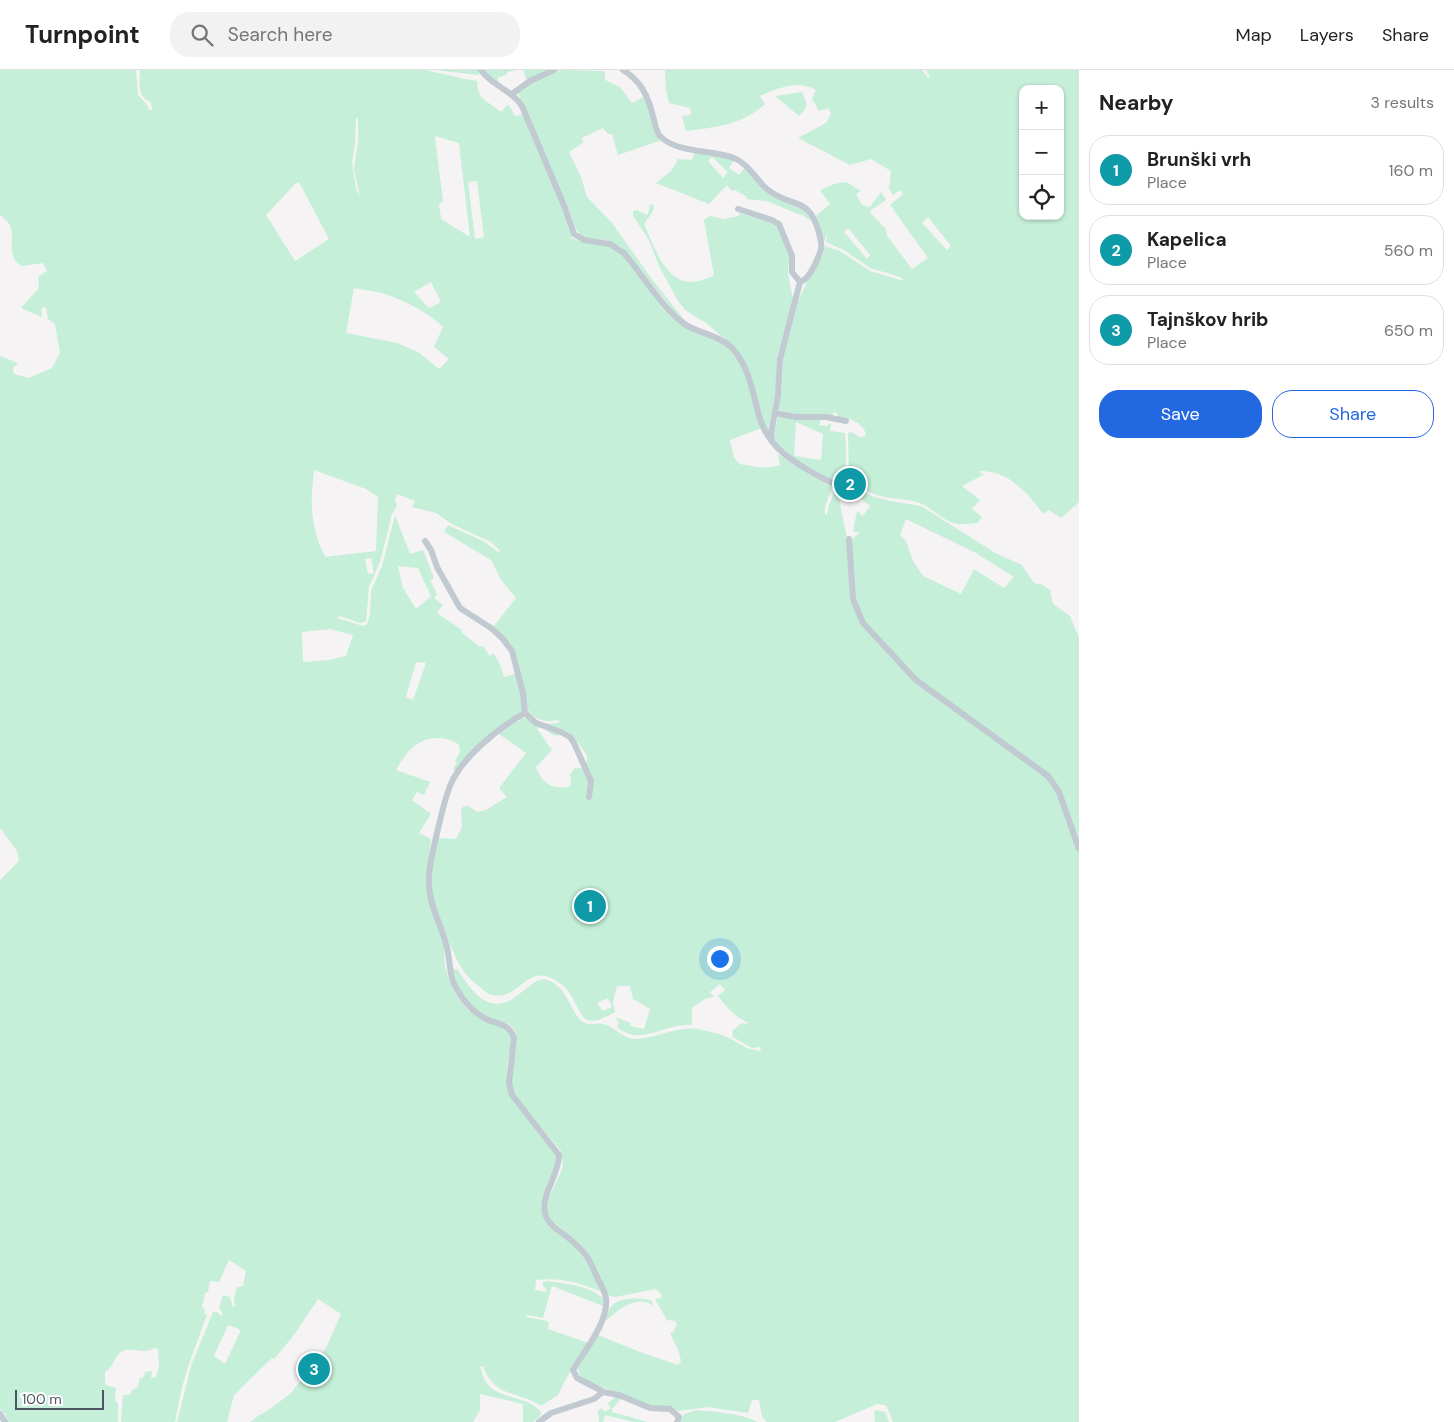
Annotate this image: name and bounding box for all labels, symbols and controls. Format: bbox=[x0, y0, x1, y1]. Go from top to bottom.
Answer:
search box bbox=[170, 12, 520, 57]
text: Turnpoint bbox=[25, 19, 140, 50]
icon: search bbox=[188, 21, 216, 49]
text: Search here bbox=[228, 22, 333, 47]
text: Map bbox=[1236, 23, 1272, 47]
text: Layers bbox=[1300, 23, 1354, 47]
text: Share bbox=[1382, 23, 1429, 47]
map controls bbox=[1019, 85, 1064, 220]
button: + bbox=[1019, 85, 1064, 130]
text: Nearby bbox=[1099, 89, 1173, 117]
text: 3 results bbox=[1371, 92, 1434, 113]
button: − bbox=[1019, 130, 1064, 175]
text: Brunški vrh bbox=[1147, 147, 1251, 172]
text: 1 bbox=[1113, 160, 1119, 181]
text: 160 m bbox=[1389, 160, 1433, 181]
text: Place bbox=[1147, 172, 1187, 193]
button: locate bbox=[1019, 175, 1064, 220]
text: Kapelica bbox=[1147, 227, 1227, 252]
text: 2 bbox=[1111, 240, 1121, 261]
text: 560 m bbox=[1384, 240, 1433, 261]
text: Place bbox=[1147, 252, 1187, 273]
text: Tajnškov hrib bbox=[1147, 307, 1269, 332]
text: 3 bbox=[1111, 320, 1121, 341]
text: 650 m bbox=[1384, 320, 1433, 341]
text: Place bbox=[1147, 332, 1187, 353]
button: Save bbox=[1099, 390, 1262, 438]
button: Share bbox=[1272, 390, 1434, 438]
pin: 2 bbox=[834, 465, 866, 503]
pin: 1 bbox=[574, 887, 606, 925]
your location bbox=[707, 946, 733, 972]
pin: 3 bbox=[298, 1350, 330, 1388]
scale bar bbox=[15, 1387, 104, 1410]
text: 100 m bbox=[22, 1390, 62, 1408]

